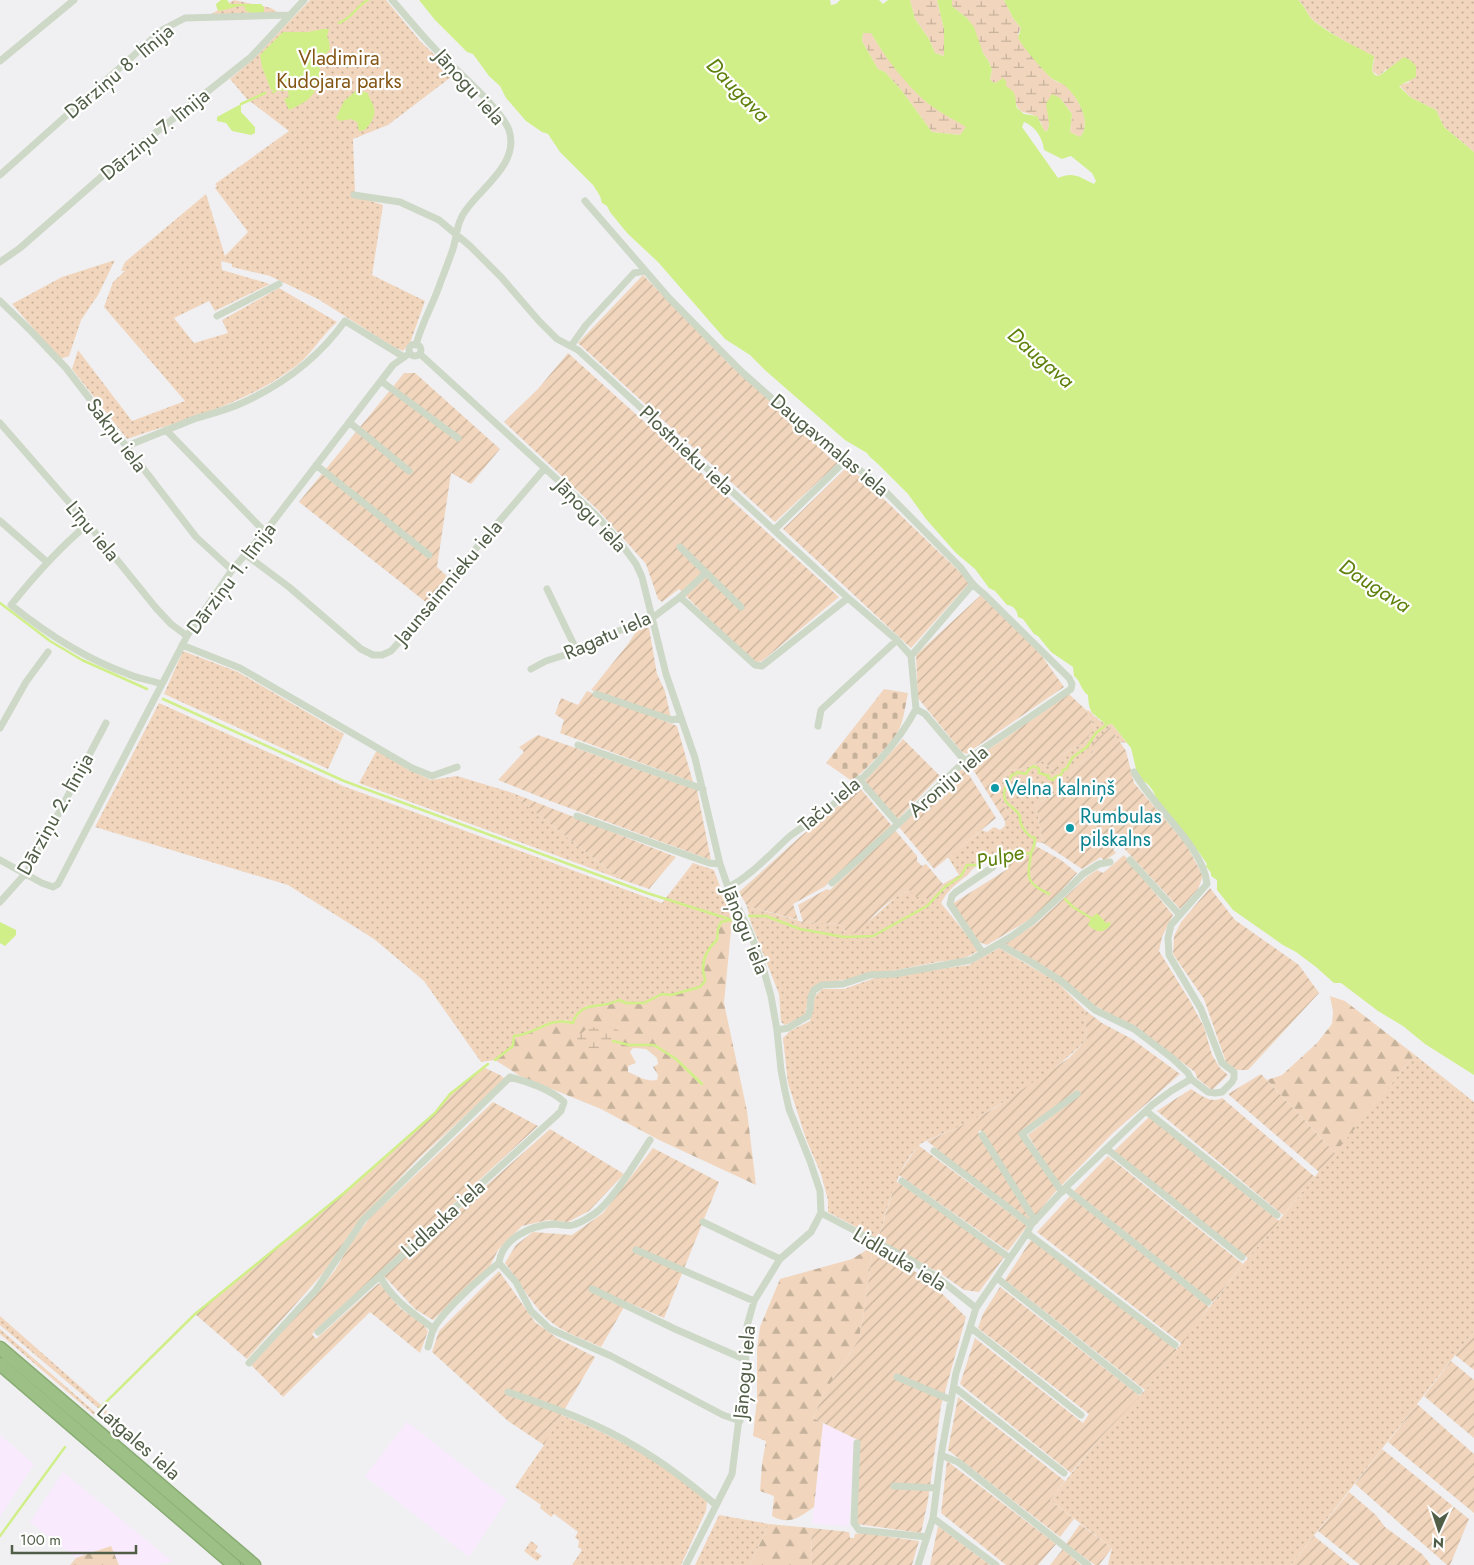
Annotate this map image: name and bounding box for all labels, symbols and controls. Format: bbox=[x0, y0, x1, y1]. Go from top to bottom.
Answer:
street label: Dārziņu 8. līnija bbox=[58, 17, 180, 126]
street label: Jāņogu iela bbox=[426, 41, 512, 132]
park label: Vladimira Kudojara parks bbox=[276, 44, 402, 96]
water label: Daugava bbox=[699, 51, 777, 129]
street label: Dārziņu 7. līnija bbox=[95, 81, 216, 187]
water label: Daugava bbox=[1001, 320, 1081, 396]
street label: Daugavmalas iela bbox=[764, 387, 895, 504]
street label: Sakņu iela bbox=[79, 392, 154, 478]
street label: Plostnieku iela bbox=[633, 399, 740, 502]
street label: Jāņogu iela bbox=[546, 469, 634, 559]
street label: Līņu iela bbox=[59, 495, 127, 568]
street label: Jaunsaimnieku iela bbox=[386, 514, 509, 653]
street label: Dārziņu 1. līnija bbox=[180, 516, 283, 640]
water label: Daugava bbox=[1333, 552, 1417, 621]
street label: Ragatu iela bbox=[559, 603, 656, 668]
street label: Aroniju iela bbox=[902, 738, 995, 824]
street label: Dārziņu 2. līnija bbox=[10, 748, 101, 881]
street label: Taču iela bbox=[792, 770, 866, 839]
place label: Velna kalniņš bbox=[1005, 774, 1115, 803]
marker: Velna kalniņš bbox=[989, 782, 1001, 794]
place label: Rumbulas pilskalns bbox=[1080, 802, 1161, 854]
marker: Rumbulas pilskalns bbox=[1064, 822, 1076, 834]
water label: Pulpe bbox=[973, 837, 1027, 877]
street label: Jāņogu iela bbox=[713, 879, 777, 979]
street label: Lidlauka iela bbox=[395, 1173, 492, 1264]
street label: Lidlauka iela bbox=[848, 1220, 952, 1299]
street label: Jāņogu iela bbox=[726, 1324, 763, 1423]
street label: Latgales iela bbox=[90, 1398, 187, 1487]
north arrow bbox=[1414, 1505, 1464, 1555]
scale bar bbox=[12, 1522, 136, 1554]
text: 100 m bbox=[20, 1529, 61, 1551]
text: N bbox=[1432, 1533, 1444, 1553]

